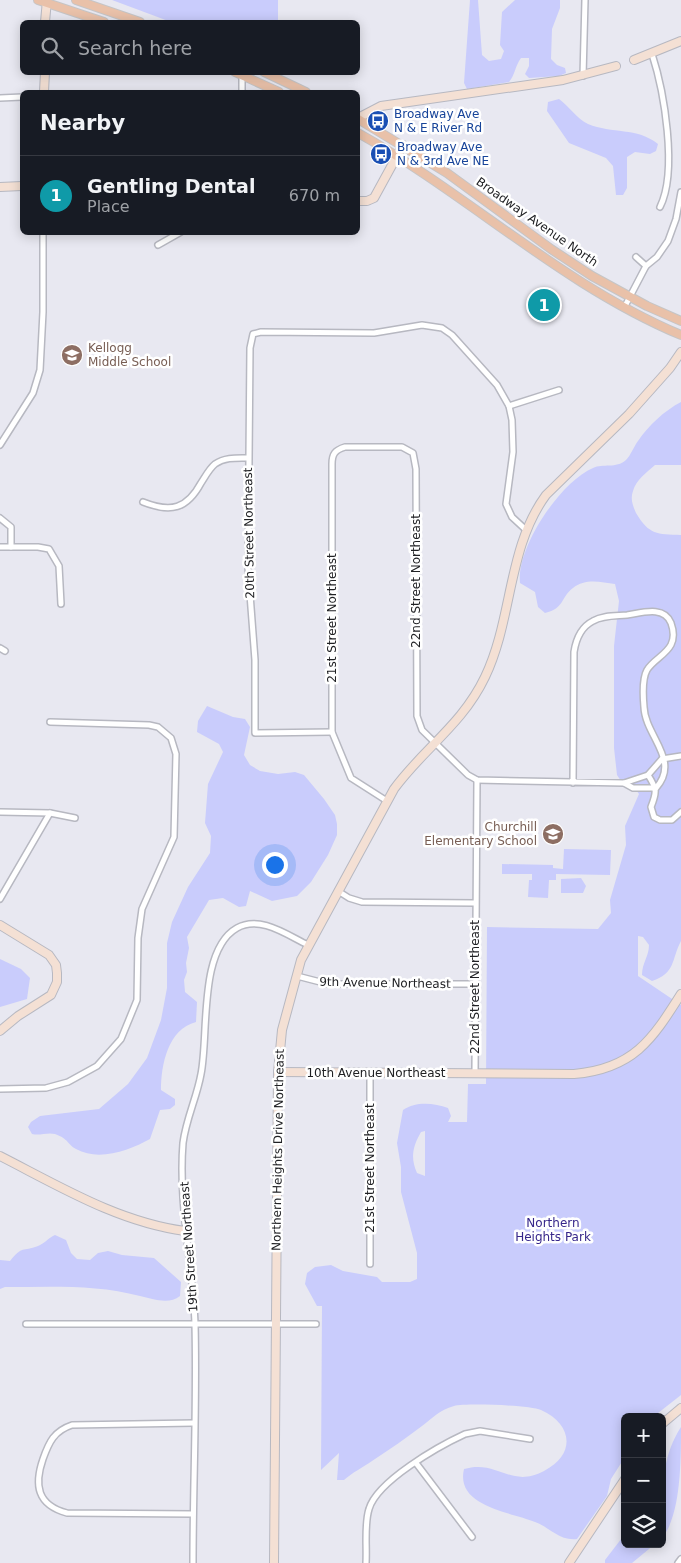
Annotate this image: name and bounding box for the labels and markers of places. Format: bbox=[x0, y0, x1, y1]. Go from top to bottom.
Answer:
place label: Broadway Ave N & E River Rd bbox=[394, 107, 482, 135]
bus stop icon: Broadway Ave N & E River Rd bbox=[366, 109, 390, 133]
place label: Broadway Ave N & 3rd Ave NE bbox=[397, 140, 489, 168]
bus stop icon: Broadway Ave N & 3rd Ave NE bbox=[369, 142, 393, 166]
pin: 1 bbox=[528, 286, 560, 324]
place label: Kellogg Middle School bbox=[88, 341, 171, 369]
school or university icon: Kellogg Middle School bbox=[60, 343, 84, 367]
place label: Churchill Elementary School bbox=[424, 820, 537, 848]
school or university icon: Churchill Elementary School bbox=[541, 822, 565, 846]

